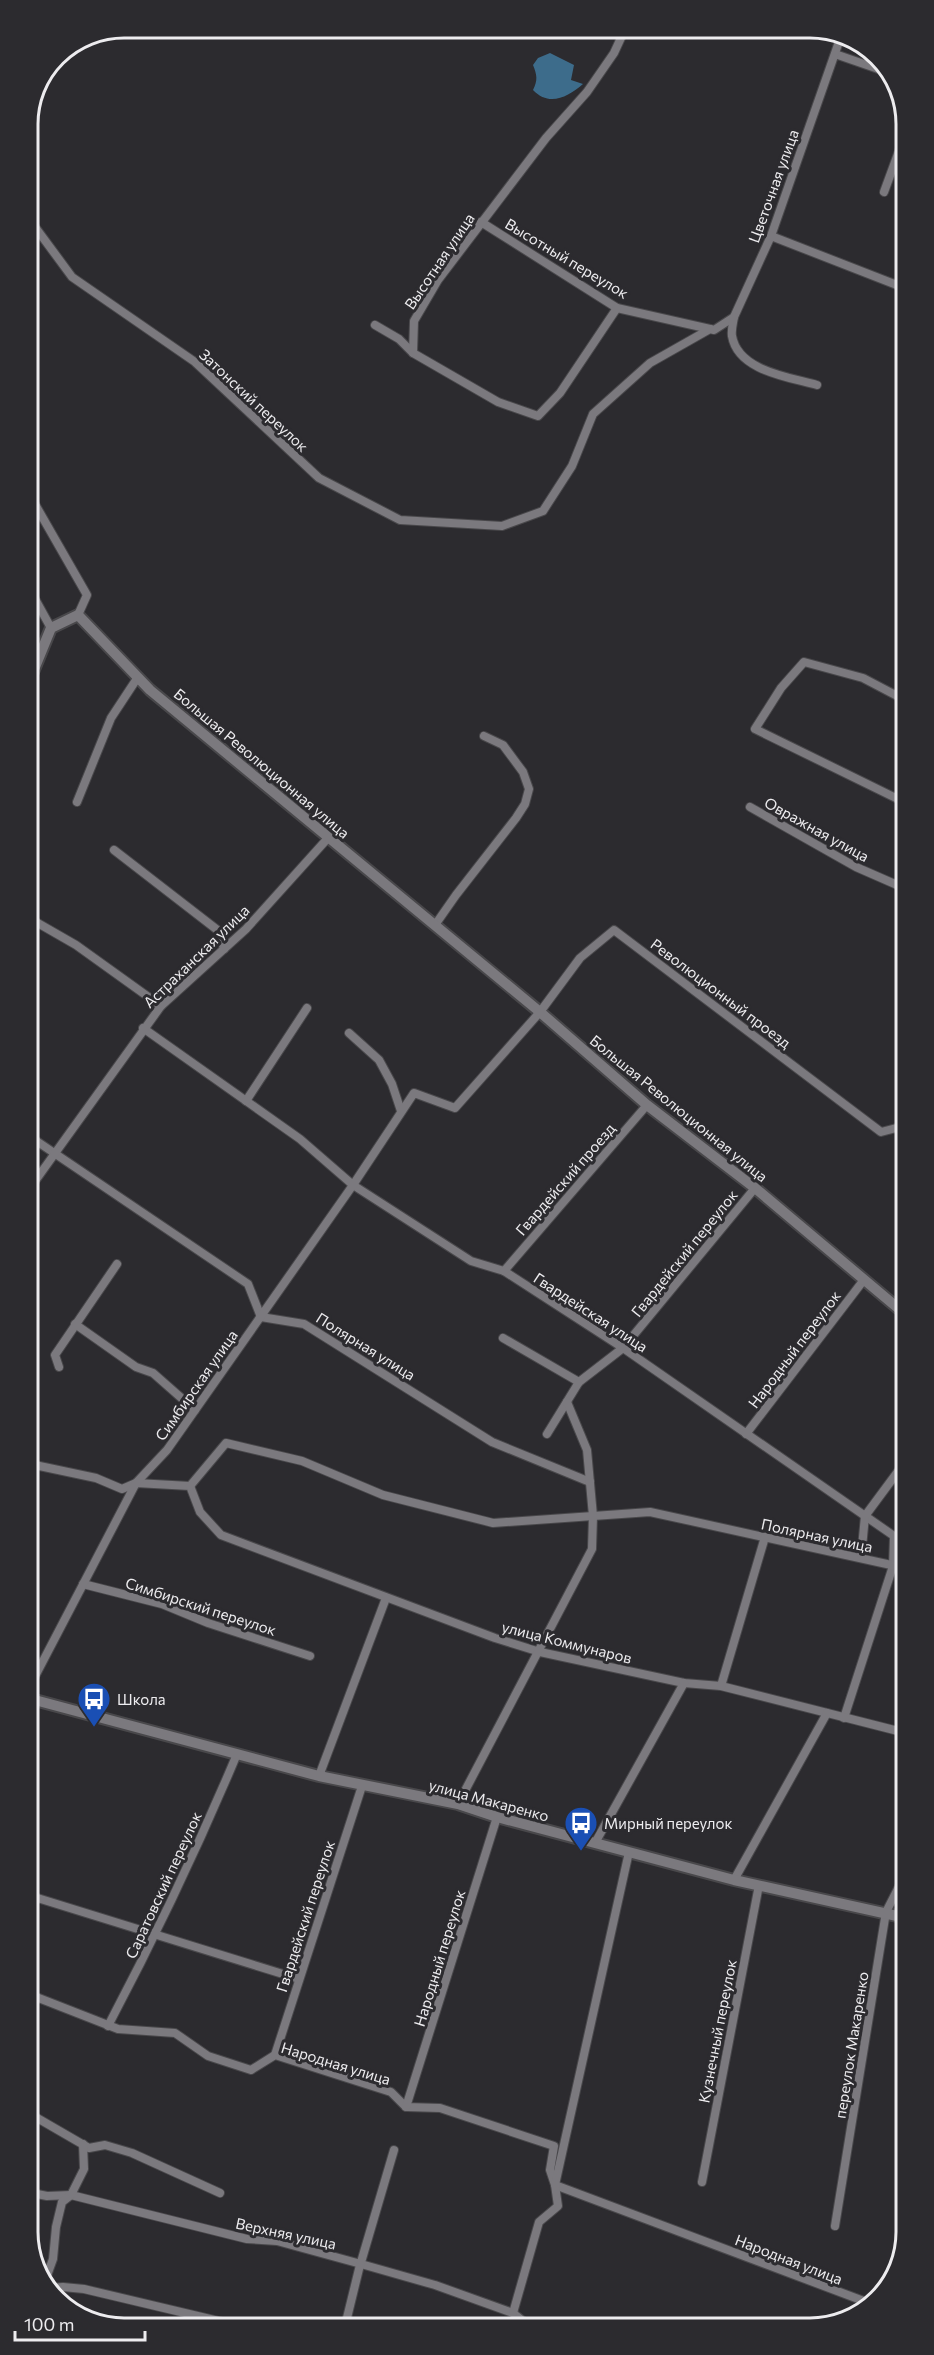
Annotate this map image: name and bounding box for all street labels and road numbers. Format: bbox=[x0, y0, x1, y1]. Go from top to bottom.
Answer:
street label: Цветочная улица bbox=[744, 127, 802, 245]
street label: Высотная улица bbox=[400, 210, 478, 312]
street label: Высотный переулок bbox=[502, 214, 632, 302]
street label: Затонский переулок bbox=[196, 345, 312, 455]
street label: Большая Революционная улица bbox=[171, 684, 353, 842]
street label: Овражная улица bbox=[762, 793, 872, 865]
street label: Астраханская улица bbox=[139, 901, 253, 1011]
street label: Революционный проезд bbox=[647, 934, 795, 1052]
street label: Большая Революционная улица bbox=[587, 1031, 771, 1185]
street label: Гвардейский проезд bbox=[511, 1119, 619, 1239]
street label: Гвардейский переулок bbox=[627, 1186, 741, 1320]
street label: Гвардейская улица bbox=[531, 1268, 651, 1356]
street label: Народный переулок bbox=[744, 1287, 844, 1411]
street label: Полярная улица bbox=[313, 1308, 419, 1384]
street label: Симбирская улица bbox=[151, 1326, 241, 1444]
street label: Полярная улица bbox=[760, 1514, 874, 1556]
street label: Симбирский переулок bbox=[123, 1573, 279, 1639]
street label: улица Коммунаров bbox=[500, 1617, 634, 1667]
street label: улица Макаренко bbox=[427, 1775, 551, 1825]
street label: Саратовский переулок bbox=[121, 1809, 205, 1961]
street label: Гвардейский переулок bbox=[272, 1838, 338, 1994]
street label: Народный переулок bbox=[410, 1887, 468, 2029]
street label: Кузнечный переулок bbox=[694, 1958, 740, 2104]
street label: переулок Макаренко bbox=[831, 1970, 872, 2120]
street label: Народная улица bbox=[279, 2038, 393, 2088]
street label: Верхняя улица bbox=[234, 2214, 338, 2252]
street label: Народная улица bbox=[733, 2230, 845, 2288]

